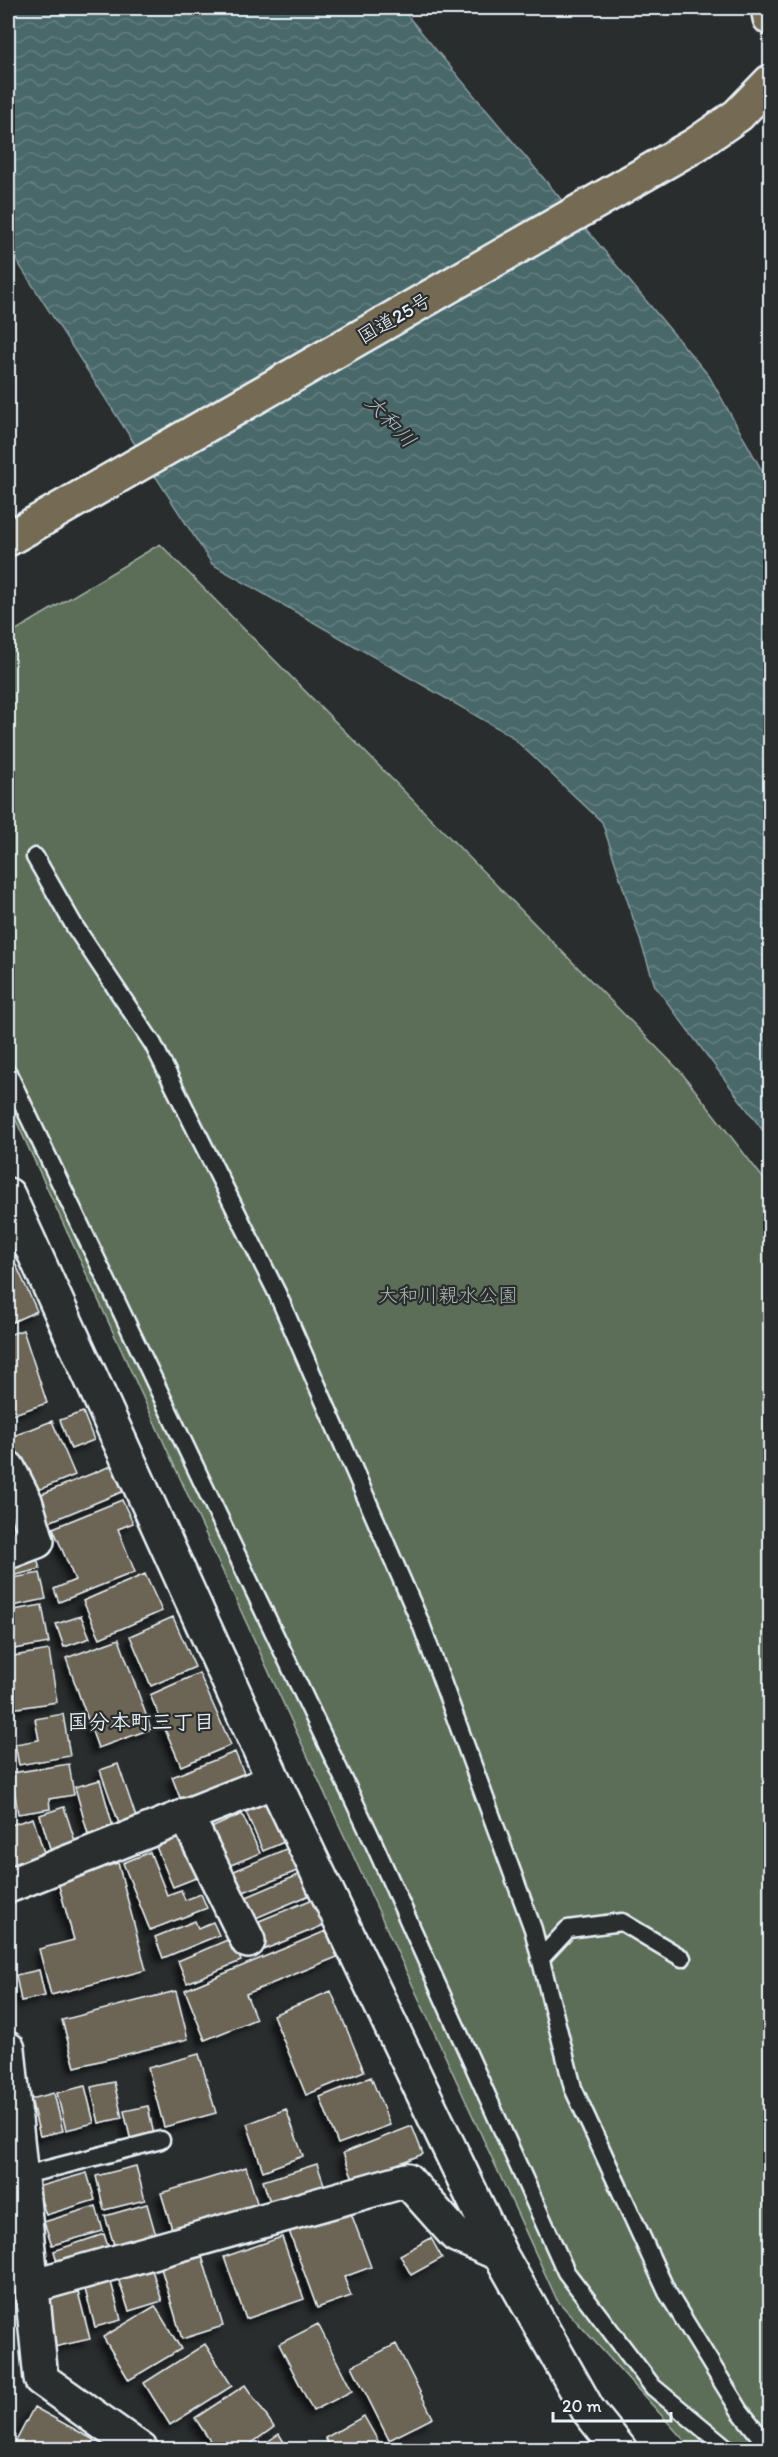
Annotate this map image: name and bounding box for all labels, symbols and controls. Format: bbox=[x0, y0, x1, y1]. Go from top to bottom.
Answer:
street label: 国道25号 bbox=[353, 287, 435, 349]
water label: 大和川 bbox=[360, 389, 422, 453]
park label: 大和川親水公園 bbox=[378, 1283, 518, 1307]
district label: 国分本町三丁目 bbox=[68, 1709, 215, 1734]
scale bar bbox=[553, 2385, 672, 2423]
text: 20 m bbox=[562, 2395, 602, 2417]

